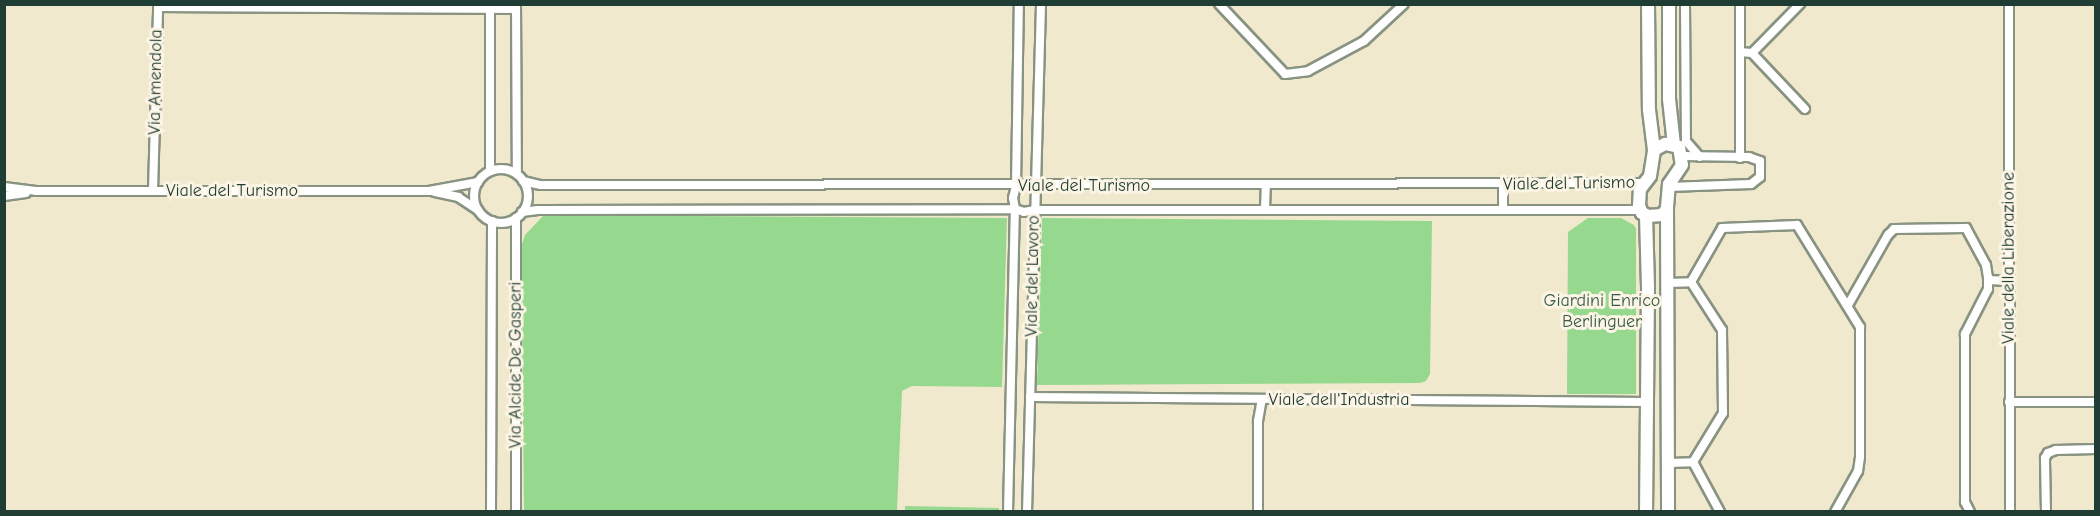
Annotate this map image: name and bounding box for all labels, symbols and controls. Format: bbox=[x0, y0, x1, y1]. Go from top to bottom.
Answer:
street label: Via Amendola bbox=[144, 29, 168, 135]
street label: Viale del Turismo bbox=[1503, 172, 1635, 196]
street label: Viale della Liberazione bbox=[1998, 172, 2020, 344]
street label: Viale del Turismo bbox=[1018, 175, 1150, 197]
street label: Viale del Turismo bbox=[166, 180, 298, 202]
street label: Viale del Lavoro bbox=[1021, 215, 1045, 337]
street label: Via Alcide De Gasperi bbox=[505, 282, 527, 448]
park label: Giardini Enrico Berlinguer bbox=[1544, 291, 1660, 334]
street label: Viale dell'Industria bbox=[1269, 389, 1409, 411]

